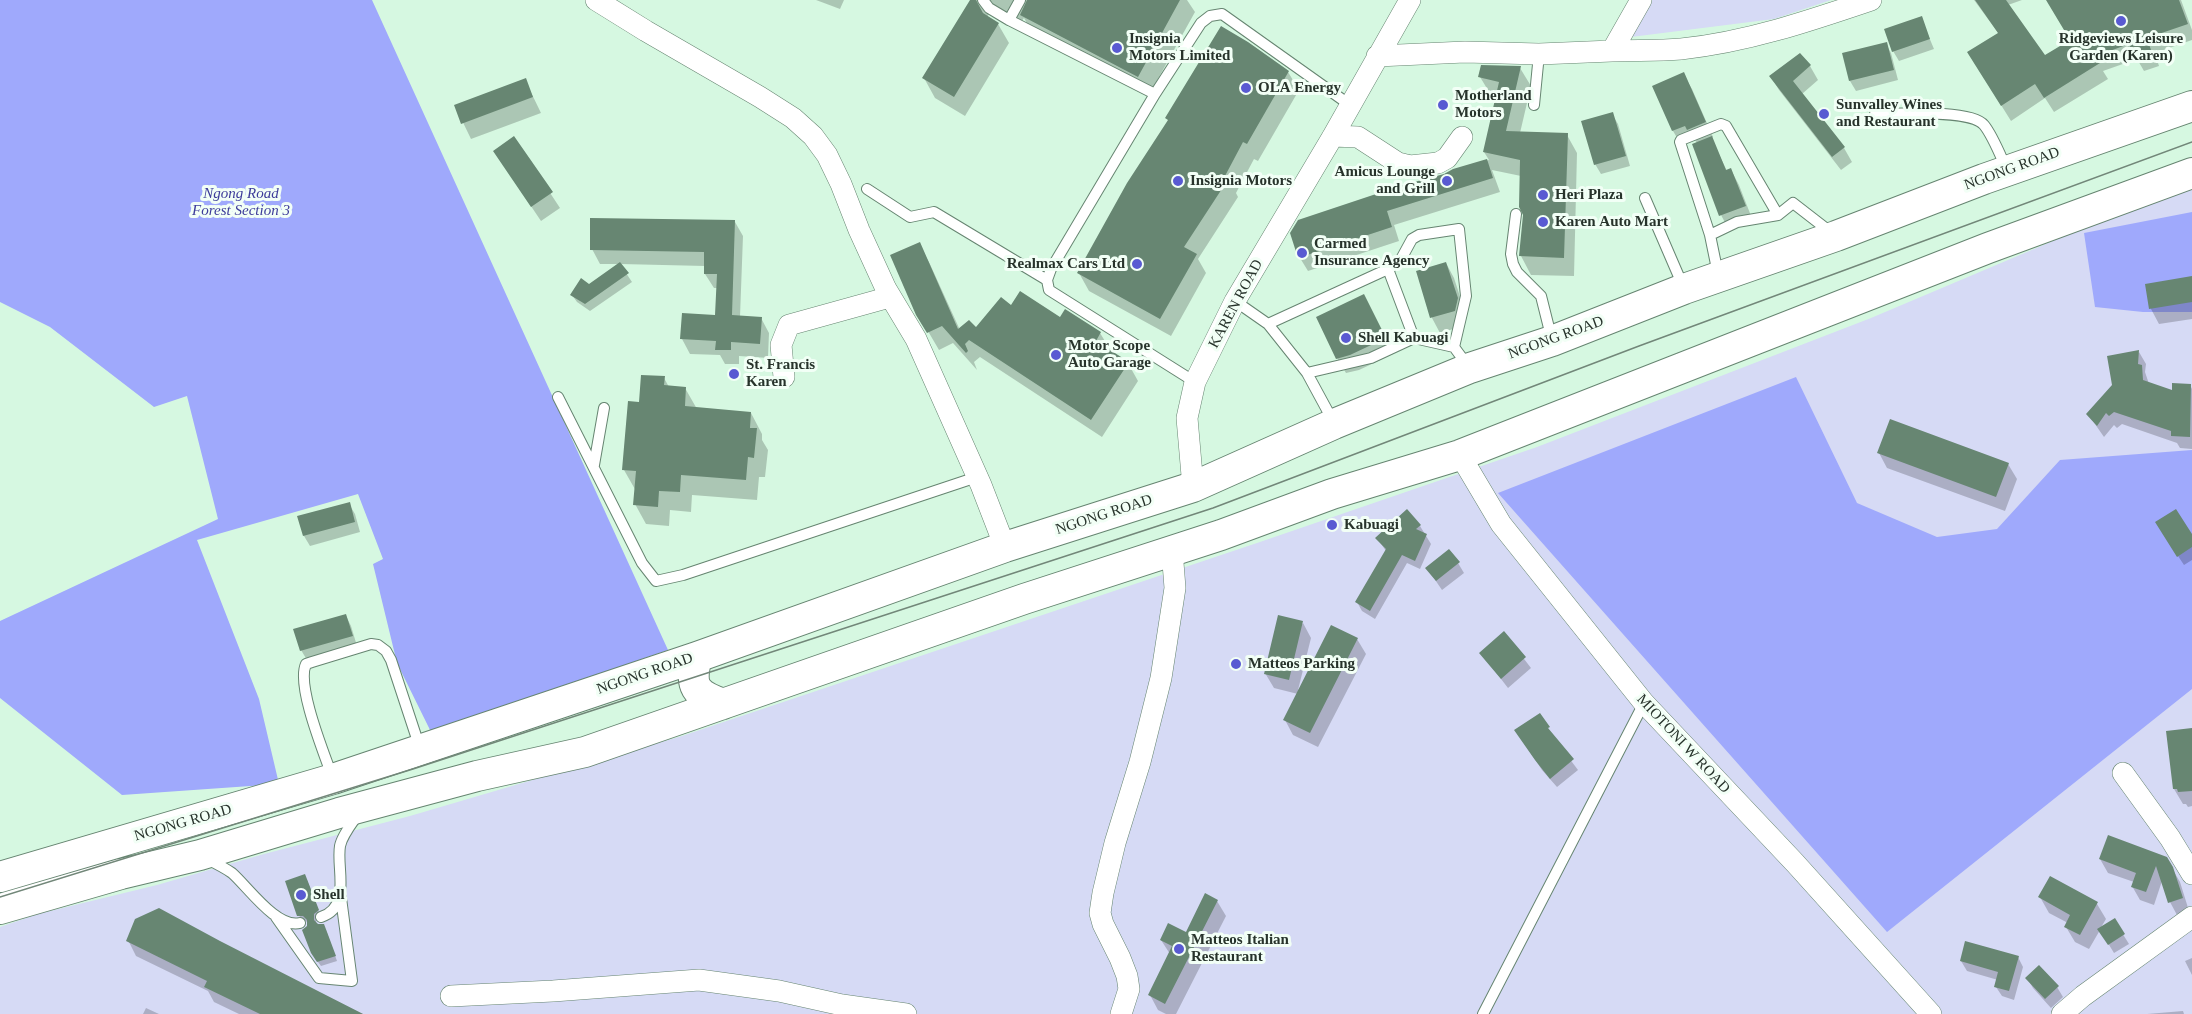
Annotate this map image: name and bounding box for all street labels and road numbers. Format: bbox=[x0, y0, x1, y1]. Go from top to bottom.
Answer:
street label: NGONG ROAD bbox=[1962, 143, 2062, 195]
street label: KAREN ROAD bbox=[1205, 257, 1267, 351]
street label: NGONG ROAD bbox=[1506, 312, 1606, 364]
street label: NGONG ROAD bbox=[1053, 491, 1155, 539]
street label: NGONG ROAD bbox=[595, 649, 695, 699]
street label: MIOTONI W ROAD bbox=[1632, 691, 1734, 797]
street label: NGONG ROAD bbox=[132, 801, 234, 845]

